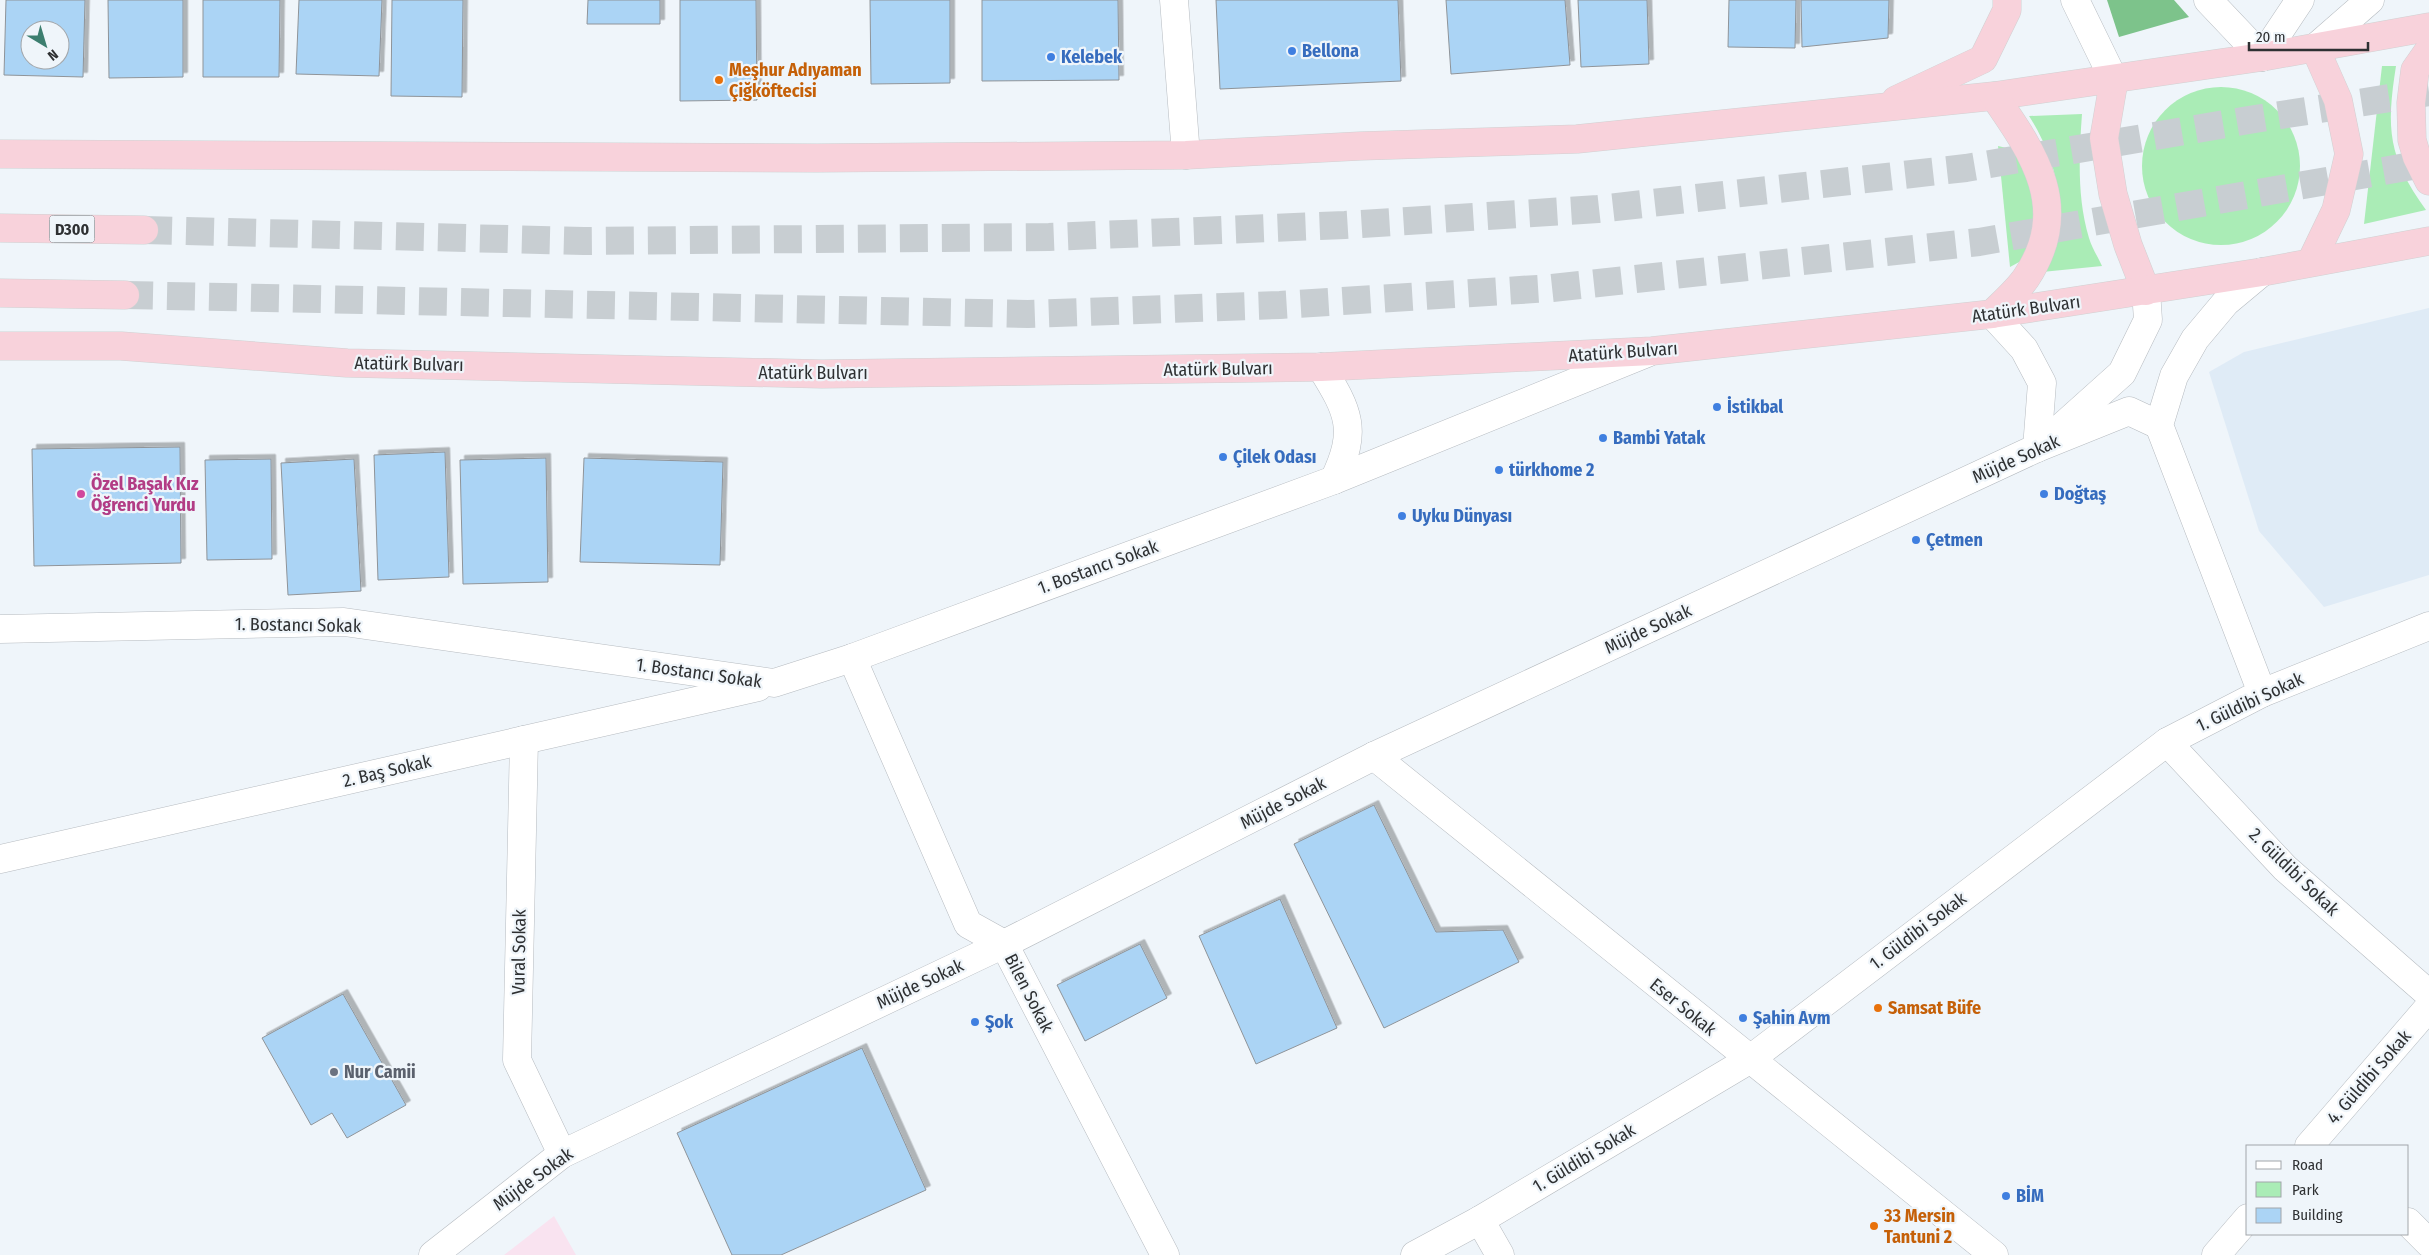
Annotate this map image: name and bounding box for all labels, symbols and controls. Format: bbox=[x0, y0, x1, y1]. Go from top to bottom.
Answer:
north arrow bbox=[20, 20, 70, 70]
scale bar bbox=[2249, 20, 2368, 52]
text: 20 m bbox=[2256, 28, 2286, 46]
place label: Bellona bbox=[1302, 40, 1359, 62]
marker: Bellona bbox=[1286, 45, 1298, 57]
text: N bbox=[44, 46, 61, 64]
place label: Kelebek bbox=[1061, 46, 1123, 68]
marker: Kelebek bbox=[1045, 51, 1057, 63]
place label: Meşhur Adıyaman Çiğköftecisi bbox=[729, 59, 862, 102]
marker: Meşhur Adıyaman Çiğköftecisi bbox=[713, 74, 725, 86]
road number: D300 bbox=[50, 215, 94, 242]
street label: Atatürk Bulvarı bbox=[1970, 290, 2082, 328]
street label: Atatürk Bulvarı bbox=[1568, 337, 1678, 367]
street label: Atatürk Bulvarı bbox=[354, 352, 464, 376]
street label: Atatürk Bulvarı bbox=[1163, 357, 1273, 381]
street label: Atatürk Bulvarı bbox=[758, 362, 868, 384]
place label: İstikbal bbox=[1727, 396, 1783, 418]
marker: İstikbal bbox=[1711, 401, 1723, 413]
place label: Bambi Yatak bbox=[1613, 427, 1706, 449]
street label: Müjde Sokak bbox=[1969, 430, 2064, 488]
marker: Bambi Yatak bbox=[1597, 432, 1609, 444]
place label: Çilek Odası bbox=[1233, 446, 1317, 468]
marker: Çilek Odası bbox=[1217, 451, 1229, 463]
place label: türkhome 2 bbox=[1509, 459, 1594, 481]
marker: türkhome 2 bbox=[1493, 464, 1505, 476]
place label: Özel Başak Kız Öğrenci Yurdu bbox=[91, 473, 199, 516]
place label: Doğtaş bbox=[2054, 483, 2106, 505]
marker: Özel Başak Kız Öğrenci Yurdu bbox=[75, 488, 87, 500]
marker: Doğtaş bbox=[2038, 488, 2050, 500]
place label: Uyku Dünyası bbox=[1412, 505, 1512, 527]
marker: Uyku Dünyası bbox=[1396, 510, 1408, 522]
place label: Çetmen bbox=[1926, 529, 1983, 551]
marker: Çetmen bbox=[1910, 534, 1922, 546]
street label: 1. Bostancı Sokak bbox=[1035, 535, 1162, 599]
street label: Müjde Sokak bbox=[1601, 599, 1695, 659]
street label: 1. Bostancı Sokak bbox=[235, 613, 362, 637]
street label: 1. Bostancı Sokak bbox=[635, 653, 764, 693]
street label: 1. Güldibi Sokak bbox=[2193, 667, 2308, 736]
street label: 2. Baş Sokak bbox=[341, 750, 434, 792]
street label: Müjde Sokak bbox=[1236, 772, 1330, 834]
street label: 2. Güldibi Sokak bbox=[2244, 824, 2344, 921]
street label: 1. Güldibi Sokak bbox=[1865, 887, 1971, 975]
street label: Vural Sokak bbox=[507, 909, 531, 995]
street label: Bilen Sokak bbox=[1000, 950, 1058, 1037]
street label: Müjde Sokak bbox=[873, 954, 967, 1014]
street label: Eser Sokak bbox=[1645, 974, 1721, 1041]
place label: Samsat Büfe bbox=[1888, 997, 1981, 1019]
marker: Samsat Büfe bbox=[1872, 1002, 1884, 1014]
place label: Şahin Avm bbox=[1753, 1007, 1831, 1029]
place label: Şok bbox=[985, 1011, 1014, 1033]
marker: Şahin Avm bbox=[1737, 1012, 1749, 1024]
marker: Şok bbox=[969, 1016, 981, 1028]
street label: 4. Güldibi Sokak bbox=[2322, 1025, 2416, 1129]
place label: Nur Camii bbox=[344, 1061, 416, 1083]
marker: Nur Camii bbox=[328, 1066, 340, 1078]
street label: 1. Güldibi Sokak bbox=[1529, 1118, 1640, 1197]
street label: Müjde Sokak bbox=[489, 1142, 578, 1215]
legend bbox=[2246, 1145, 2409, 1235]
text: Road bbox=[2292, 1156, 2323, 1174]
text: Park bbox=[2292, 1181, 2319, 1199]
place label: BİM bbox=[2016, 1185, 2044, 1207]
marker: BİM bbox=[2000, 1190, 2012, 1202]
place label: 33 Mersin Tantuni 2 bbox=[1883, 1205, 1955, 1248]
text: Building bbox=[2292, 1206, 2343, 1224]
marker: 33 Mersin Tantuni 2 bbox=[1868, 1220, 1880, 1232]

